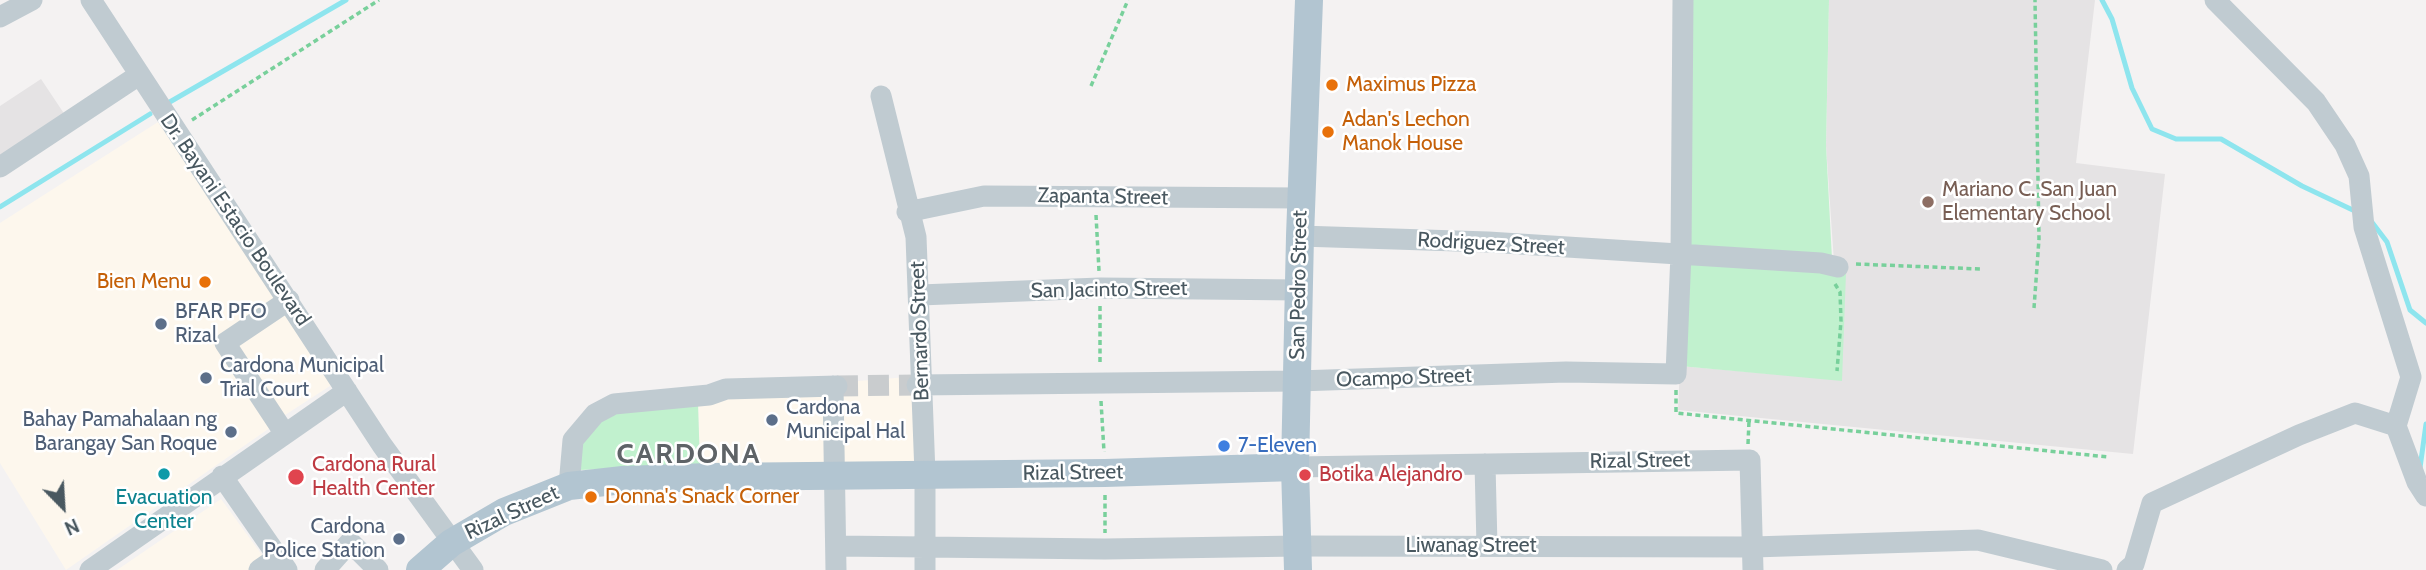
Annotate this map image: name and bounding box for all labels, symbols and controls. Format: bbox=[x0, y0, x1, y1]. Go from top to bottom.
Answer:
place label: Maximus Pizza bbox=[1346, 72, 1476, 98]
marker: Maximus Pizza bbox=[1324, 77, 1340, 93]
place label: Adan's Lechon Manok House bbox=[1342, 107, 1470, 157]
street label: Dr. Bayani Estacio Boulevard bbox=[155, 109, 315, 331]
marker: Adan's Lechon Manok House bbox=[1320, 124, 1336, 140]
place label: Mariano C. San Juan Elementary School bbox=[1942, 177, 2117, 227]
street label: Zapanta Street bbox=[1037, 183, 1169, 211]
marker: Mariano C. San Juan Elementary School bbox=[1920, 194, 1936, 210]
street label: San Pedro Street bbox=[1285, 210, 1313, 360]
street label: Rodriguez Street bbox=[1417, 228, 1565, 260]
street label: Bernardo Street bbox=[905, 261, 935, 401]
place label: Bien Menu bbox=[97, 269, 191, 295]
marker: Bien Menu bbox=[197, 274, 213, 290]
street label: San Jacinto Street bbox=[1030, 276, 1188, 304]
place label: BFAR PFO Rizal bbox=[175, 299, 267, 349]
marker: BFAR PFO Rizal bbox=[153, 316, 169, 332]
place label: Cardona Municipal Trial Court bbox=[220, 353, 384, 403]
street label: Ocampo Street bbox=[1336, 363, 1472, 393]
marker: Cardona Municipal Trial Court bbox=[198, 370, 214, 386]
place label: Cardona Municipal Hal bbox=[786, 395, 905, 445]
place label: Bahay Pamahalaan ng Barangay San Roque bbox=[22, 407, 217, 457]
marker: Cardona Municipal Hal bbox=[764, 412, 780, 428]
marker: Bahay Pamahalaan ng Barangay San Roque bbox=[223, 424, 239, 440]
place label: 7-Eleven bbox=[1238, 433, 1317, 459]
district label: CARDONA bbox=[617, 438, 761, 472]
marker: 7-Eleven bbox=[1216, 438, 1232, 454]
street label: Rizal Street bbox=[1589, 448, 1691, 474]
place label: Cardona Rural Health Center bbox=[312, 452, 436, 502]
street label: Rizal Street bbox=[1022, 460, 1124, 486]
place label: Botika Alejandro bbox=[1319, 462, 1463, 488]
marker: Evacuation Center bbox=[156, 466, 172, 482]
marker: Cardona Rural Health Center bbox=[286, 467, 306, 487]
marker: Botika Alejandro bbox=[1297, 467, 1313, 483]
north arrow bbox=[28, 472, 98, 542]
street label: Rizal Street bbox=[461, 480, 563, 546]
place label: Donna's Snack Corner bbox=[605, 484, 799, 510]
place label: Evacuation Center bbox=[116, 485, 212, 535]
marker: Donna's Snack Corner bbox=[583, 489, 599, 505]
text: N bbox=[61, 513, 83, 540]
place label: Cardona Police Station bbox=[264, 514, 385, 564]
marker: Cardona Police Station bbox=[391, 531, 407, 547]
street label: Liwanag Street bbox=[1405, 533, 1537, 559]

